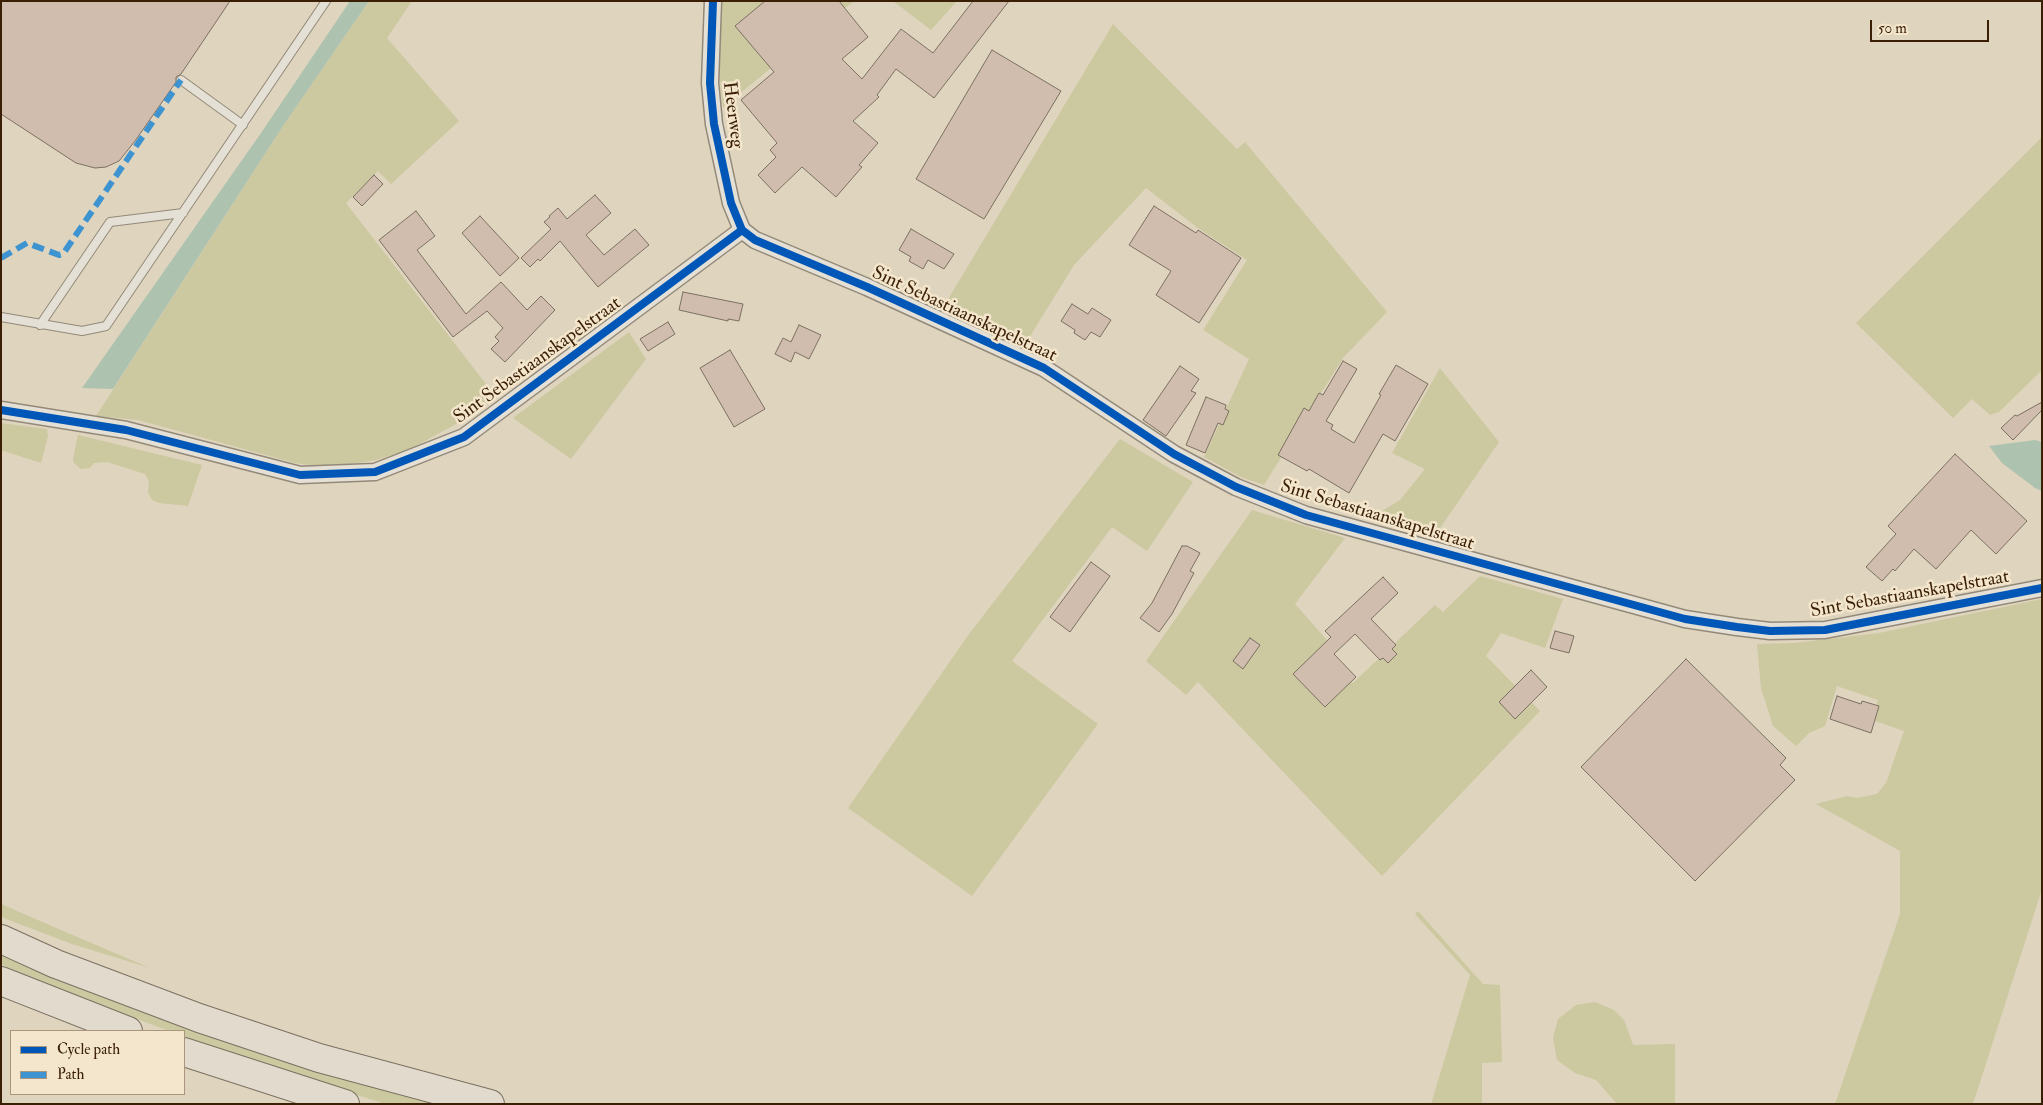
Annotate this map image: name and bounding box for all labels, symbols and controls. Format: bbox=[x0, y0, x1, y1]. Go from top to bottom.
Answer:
scale bar bbox=[1873, 10, 1992, 42]
text: 50 m bbox=[1878, 19, 1907, 38]
street label: Heerweg bbox=[717, 80, 747, 150]
street label: Sint Sebastiaanskapelstraat bbox=[868, 262, 1060, 368]
street label: Sint Sebastiaanskapelstraat bbox=[450, 293, 626, 429]
street label: Sint Sebastiaanskapelstraat bbox=[1277, 476, 1477, 556]
street label: Sint Sebastiaanskapelstraat bbox=[1809, 566, 2011, 624]
legend bbox=[10, 1030, 185, 1095]
text: Cycle path bbox=[57, 1040, 120, 1059]
text: Path bbox=[57, 1065, 84, 1084]

